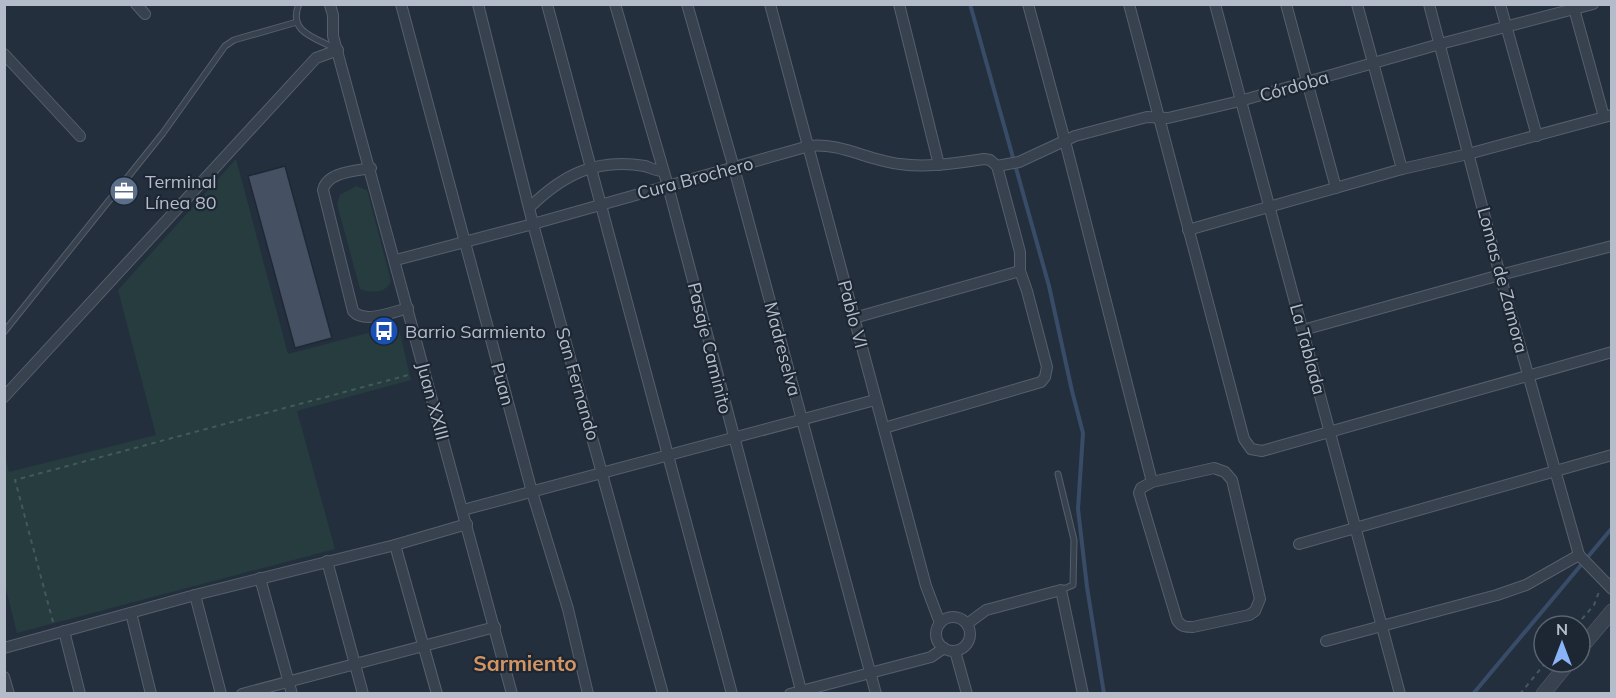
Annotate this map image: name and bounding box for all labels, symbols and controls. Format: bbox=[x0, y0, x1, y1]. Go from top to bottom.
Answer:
street label: Córdoba bbox=[1257, 65, 1331, 107]
street label: Cura Brochero bbox=[634, 151, 756, 205]
place label: Terminal Línea 80 bbox=[145, 170, 217, 214]
office icon: Terminal Línea 80 bbox=[108, 175, 140, 207]
street label: Lomas de Zamora bbox=[1472, 204, 1534, 356]
street label: Pablo VI bbox=[833, 278, 873, 350]
street label: Pasaje Caminito bbox=[683, 280, 737, 416]
street label: Madreselva bbox=[759, 299, 807, 399]
street label: La Tablada bbox=[1285, 301, 1331, 397]
bus stop icon: Barrio Sarmiento bbox=[368, 315, 400, 347]
place label: Barrio Sarmiento bbox=[405, 320, 546, 343]
street label: San Fernando bbox=[551, 325, 605, 443]
street label: Juan XXIII bbox=[412, 359, 454, 443]
street label: Puan bbox=[486, 360, 520, 408]
north arrow bbox=[1532, 614, 1592, 674]
text: N bbox=[1556, 619, 1568, 639]
district label: Sarmiento bbox=[473, 650, 577, 676]

